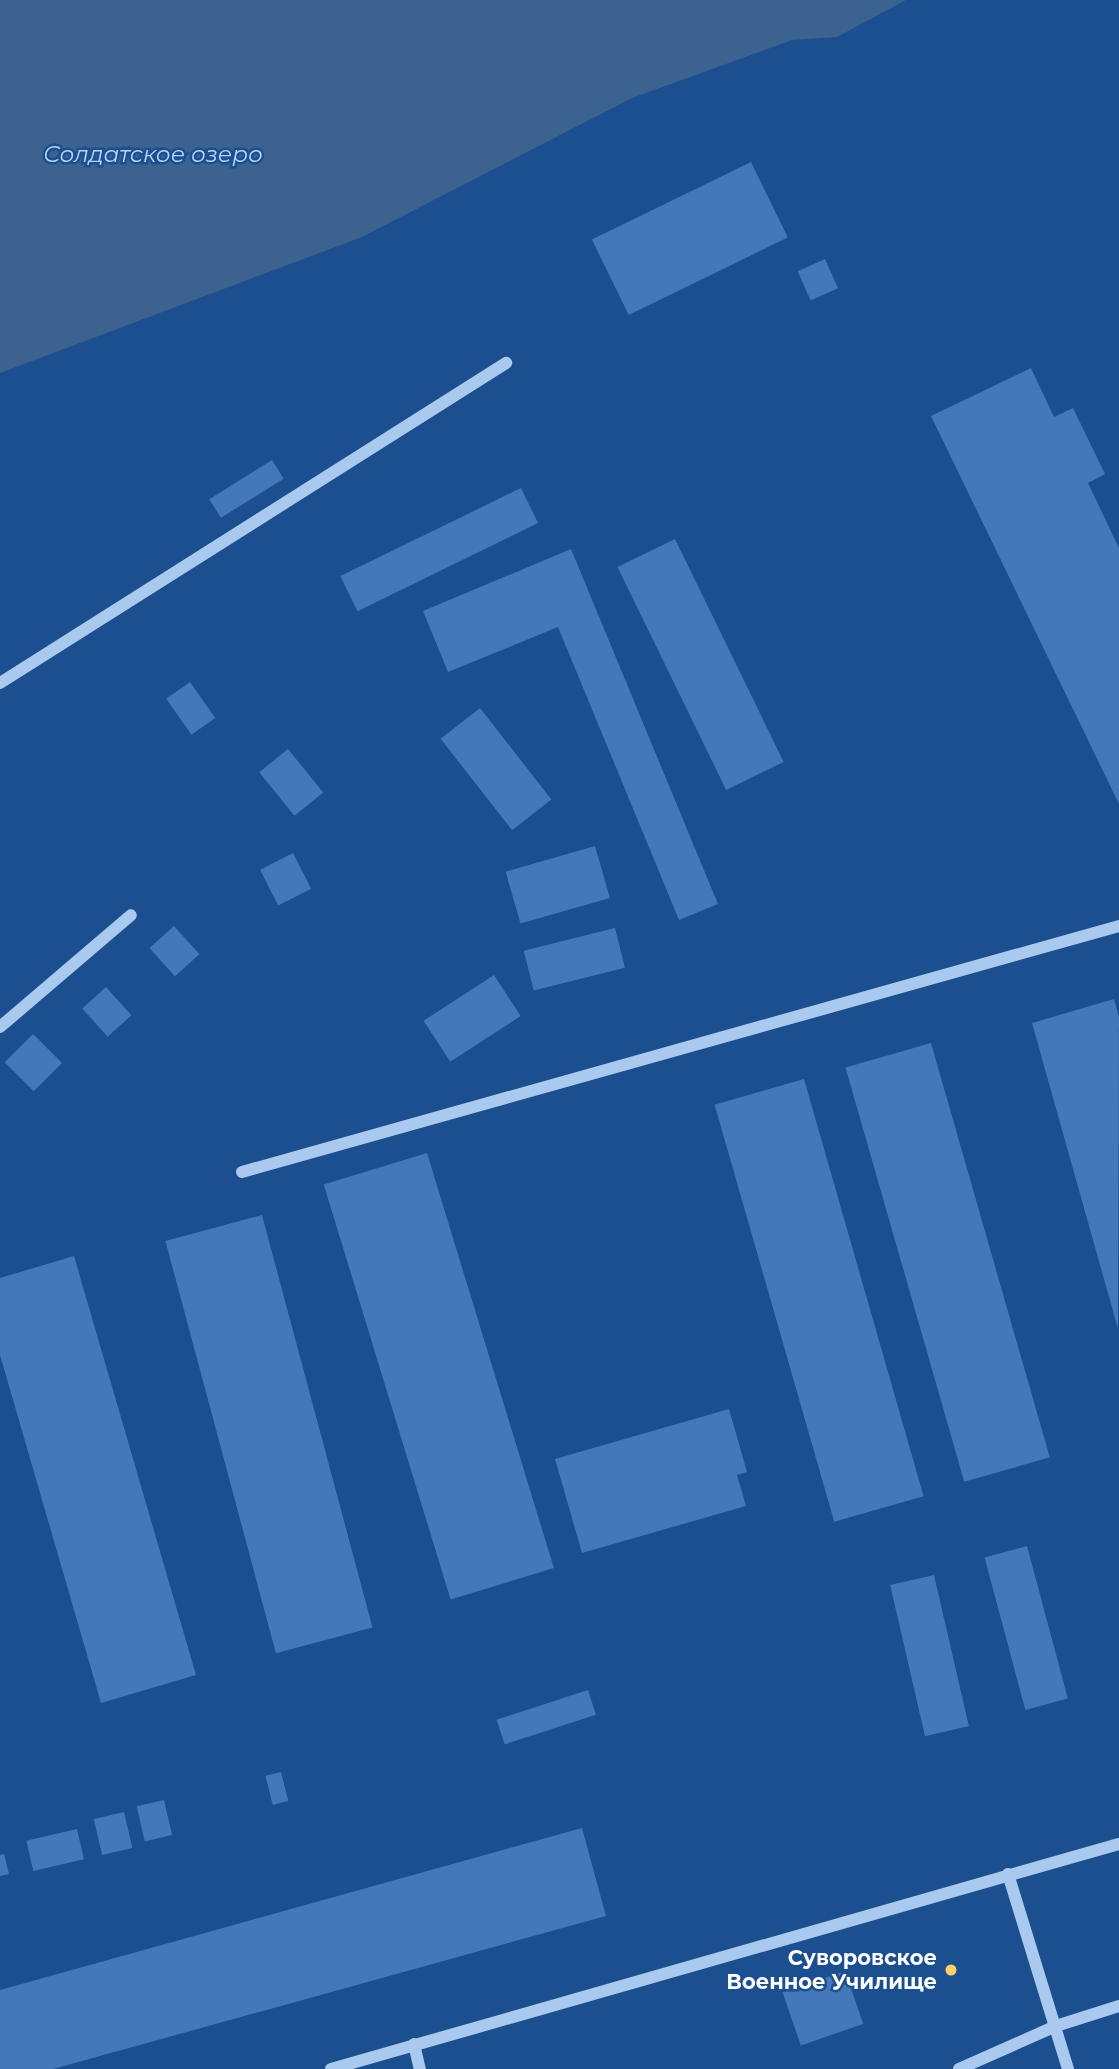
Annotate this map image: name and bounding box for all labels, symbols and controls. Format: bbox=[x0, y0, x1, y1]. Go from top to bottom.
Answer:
water label: Солдатское озеро bbox=[43, 140, 263, 168]
place label: Суворовское Военное Училище bbox=[726, 1945, 937, 1995]
marker: Суворовское Военное Училище bbox=[943, 1962, 959, 1978]

